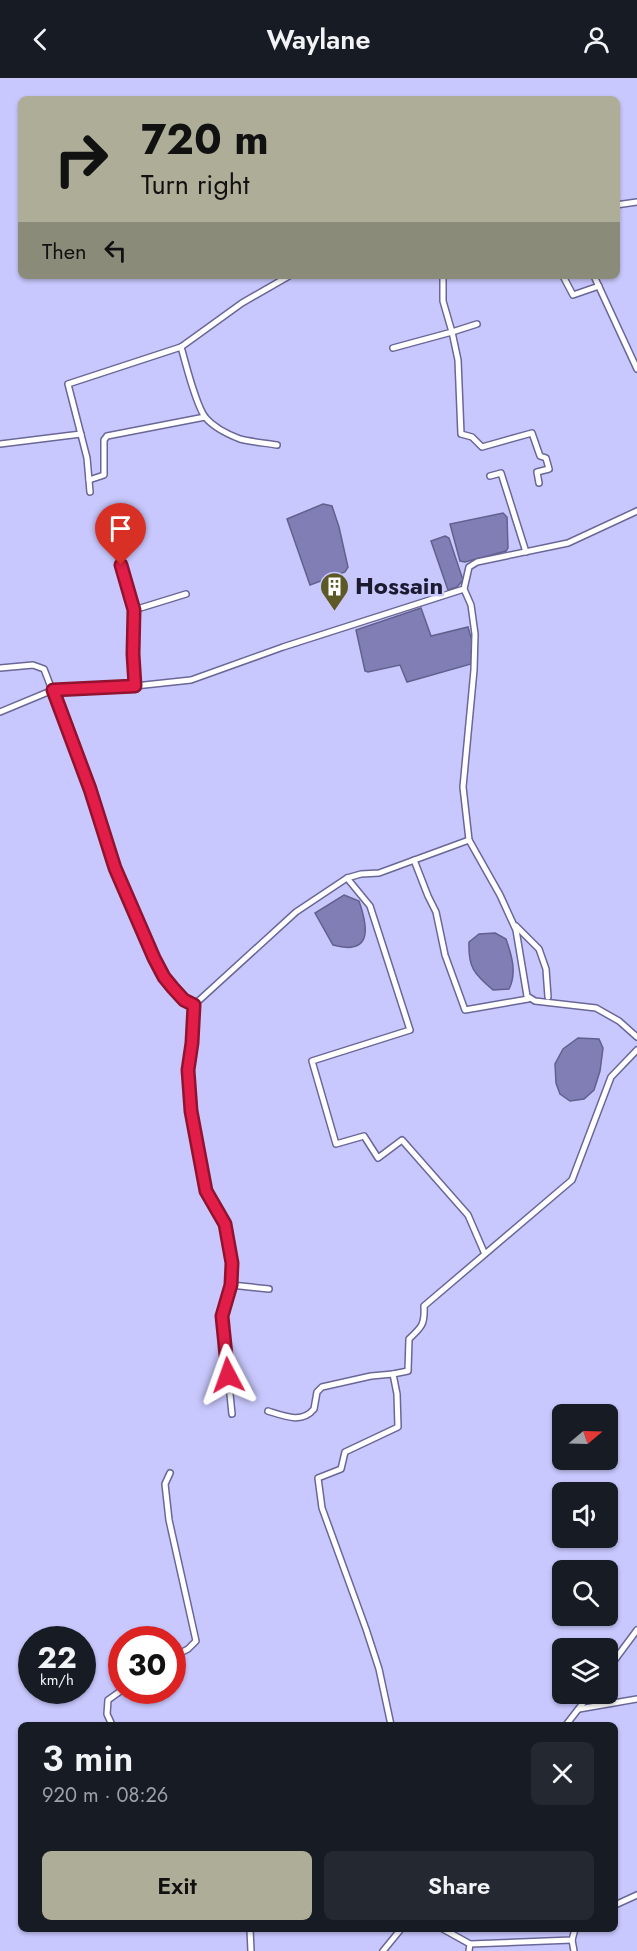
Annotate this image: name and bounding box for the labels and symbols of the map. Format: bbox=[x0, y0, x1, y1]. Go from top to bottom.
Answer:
pin bbox=[95, 503, 146, 565]
place label: Hossain bbox=[355, 568, 443, 603]
building icon: Hossain bbox=[318, 570, 350, 612]
position arrow bbox=[196, 1343, 260, 1407]
north arrow bbox=[552, 1404, 618, 1470]
speed limit sign: 30 bbox=[108, 1626, 186, 1704]

